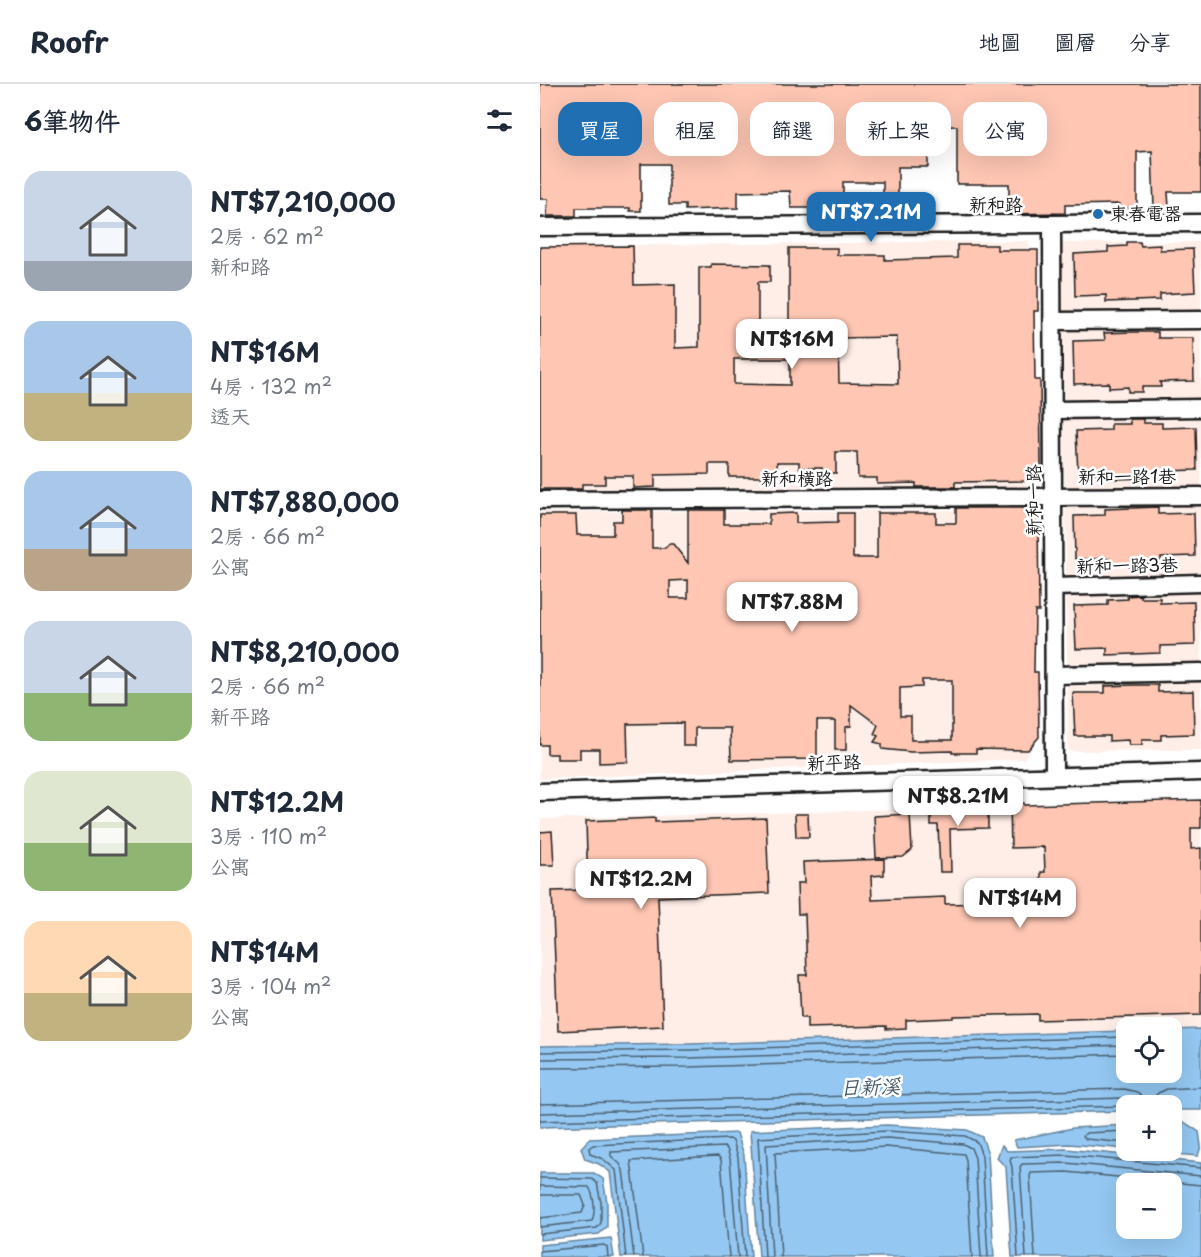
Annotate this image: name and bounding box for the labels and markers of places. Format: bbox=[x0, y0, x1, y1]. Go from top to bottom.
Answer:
pin: NT$7.21M bbox=[809, 192, 933, 243]
place label: 東春電器 bbox=[1110, 199, 1182, 226]
marker: 東春電器 bbox=[1091, 207, 1105, 221]
pin: NT$16M bbox=[743, 319, 841, 370]
pin: NT$7.88M bbox=[730, 582, 854, 633]
pin: NT$8.21M bbox=[896, 776, 1020, 827]
pin: NT$12.2M bbox=[579, 859, 703, 910]
pin: NT$14M bbox=[971, 878, 1069, 929]

